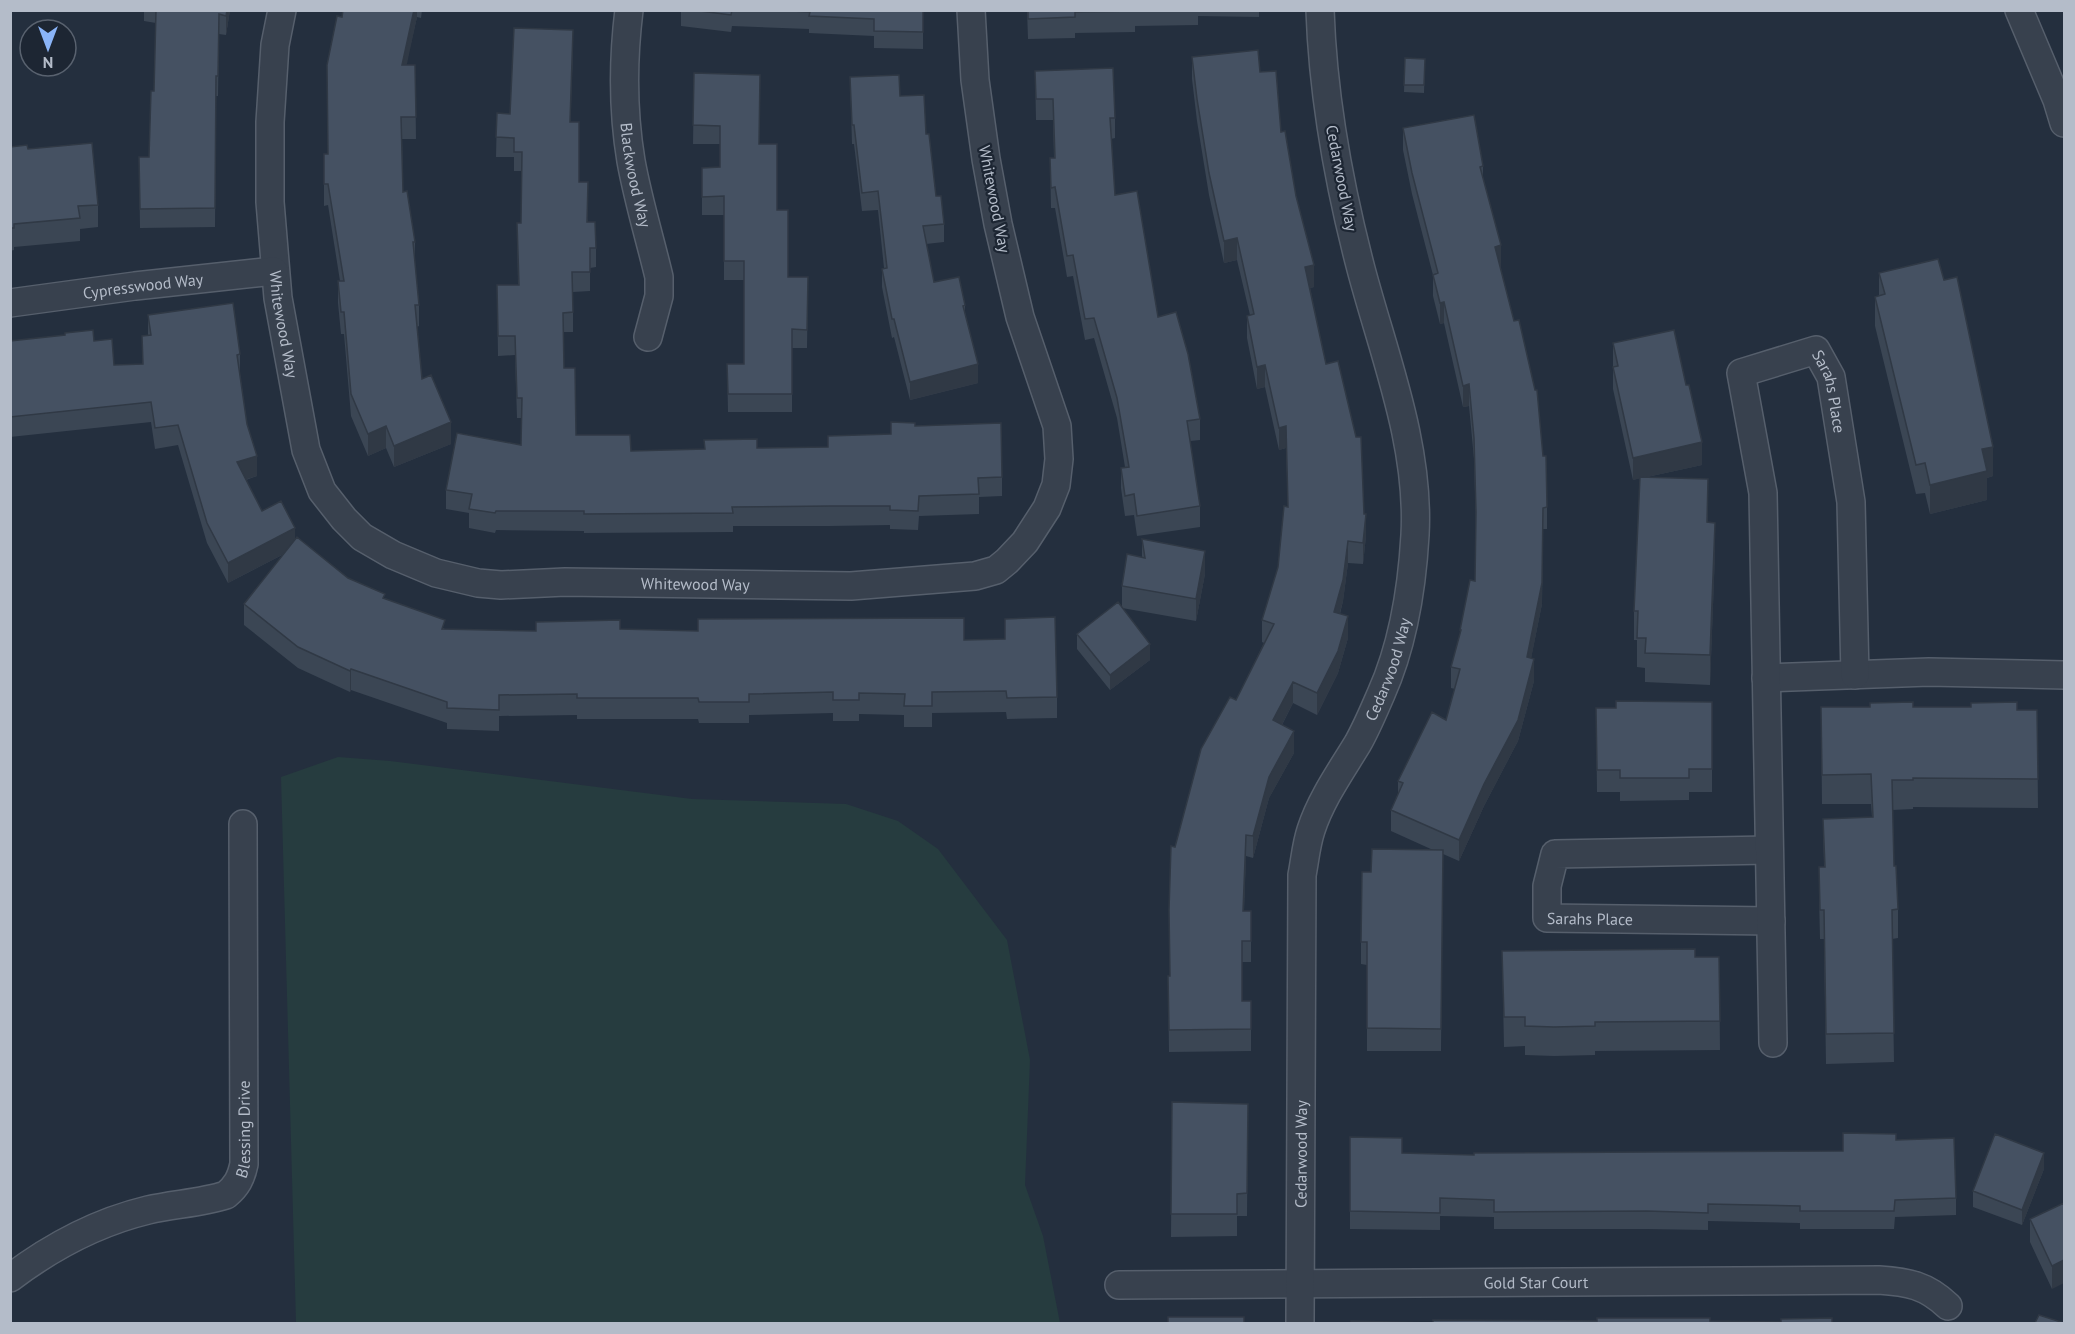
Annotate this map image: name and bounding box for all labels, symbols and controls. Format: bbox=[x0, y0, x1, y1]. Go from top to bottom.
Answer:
north arrow bbox=[18, 18, 78, 78]
text: N bbox=[43, 53, 53, 73]
street label: Blackwood Way bbox=[616, 122, 656, 230]
street label: Cedarwood Way bbox=[1322, 123, 1362, 233]
street label: Whitewood Way bbox=[975, 144, 1015, 255]
street label: Cypresswood Way bbox=[81, 269, 205, 303]
street label: Whitewood Way bbox=[266, 270, 303, 380]
street label: Sarahs Place bbox=[1808, 346, 1850, 435]
street label: Whitewood Way bbox=[641, 573, 750, 595]
street label: Cedarwood Way bbox=[1361, 615, 1415, 724]
street label: Sarahs Place bbox=[1547, 908, 1633, 929]
street label: Blessing Drive bbox=[231, 1080, 254, 1180]
street label: Cedarwood Way bbox=[1291, 1099, 1311, 1208]
street label: Gold Star Court bbox=[1484, 1272, 1589, 1293]

